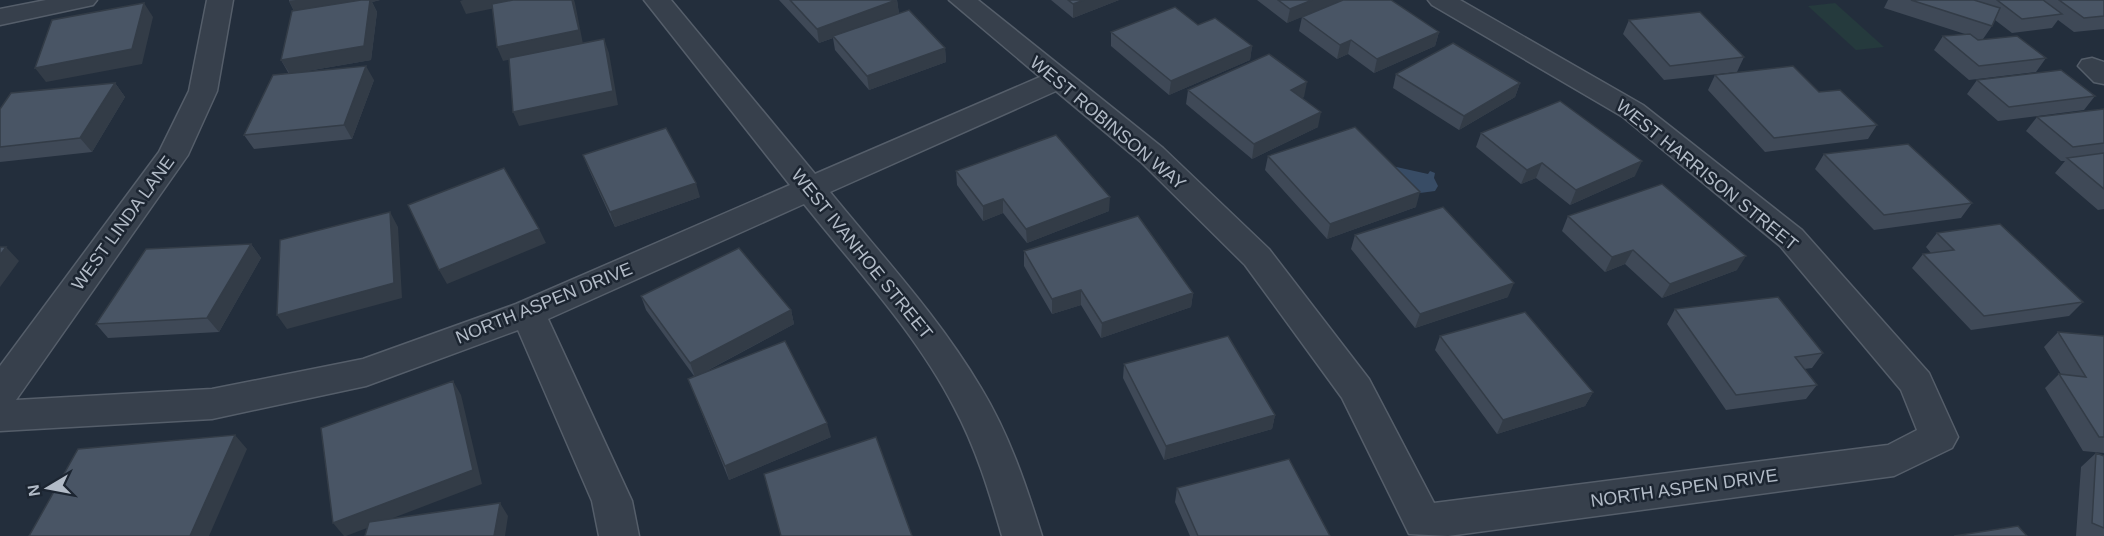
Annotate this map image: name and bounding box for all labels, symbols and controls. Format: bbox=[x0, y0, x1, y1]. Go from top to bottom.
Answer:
street label: WEST ROBINSON WAY bbox=[1026, 52, 1190, 194]
street label: WEST HARRISON STREET bbox=[1612, 96, 1802, 254]
street label: WEST LINDA LANE bbox=[68, 152, 178, 294]
street label: WEST IVANHOE STREET bbox=[787, 165, 937, 343]
street label: NORTH ASPEN DRIVE bbox=[453, 258, 635, 348]
north arrow bbox=[18, 458, 78, 518]
street label: NORTH ASPEN DRIVE bbox=[1589, 465, 1779, 511]
text: N bbox=[24, 483, 43, 498]

